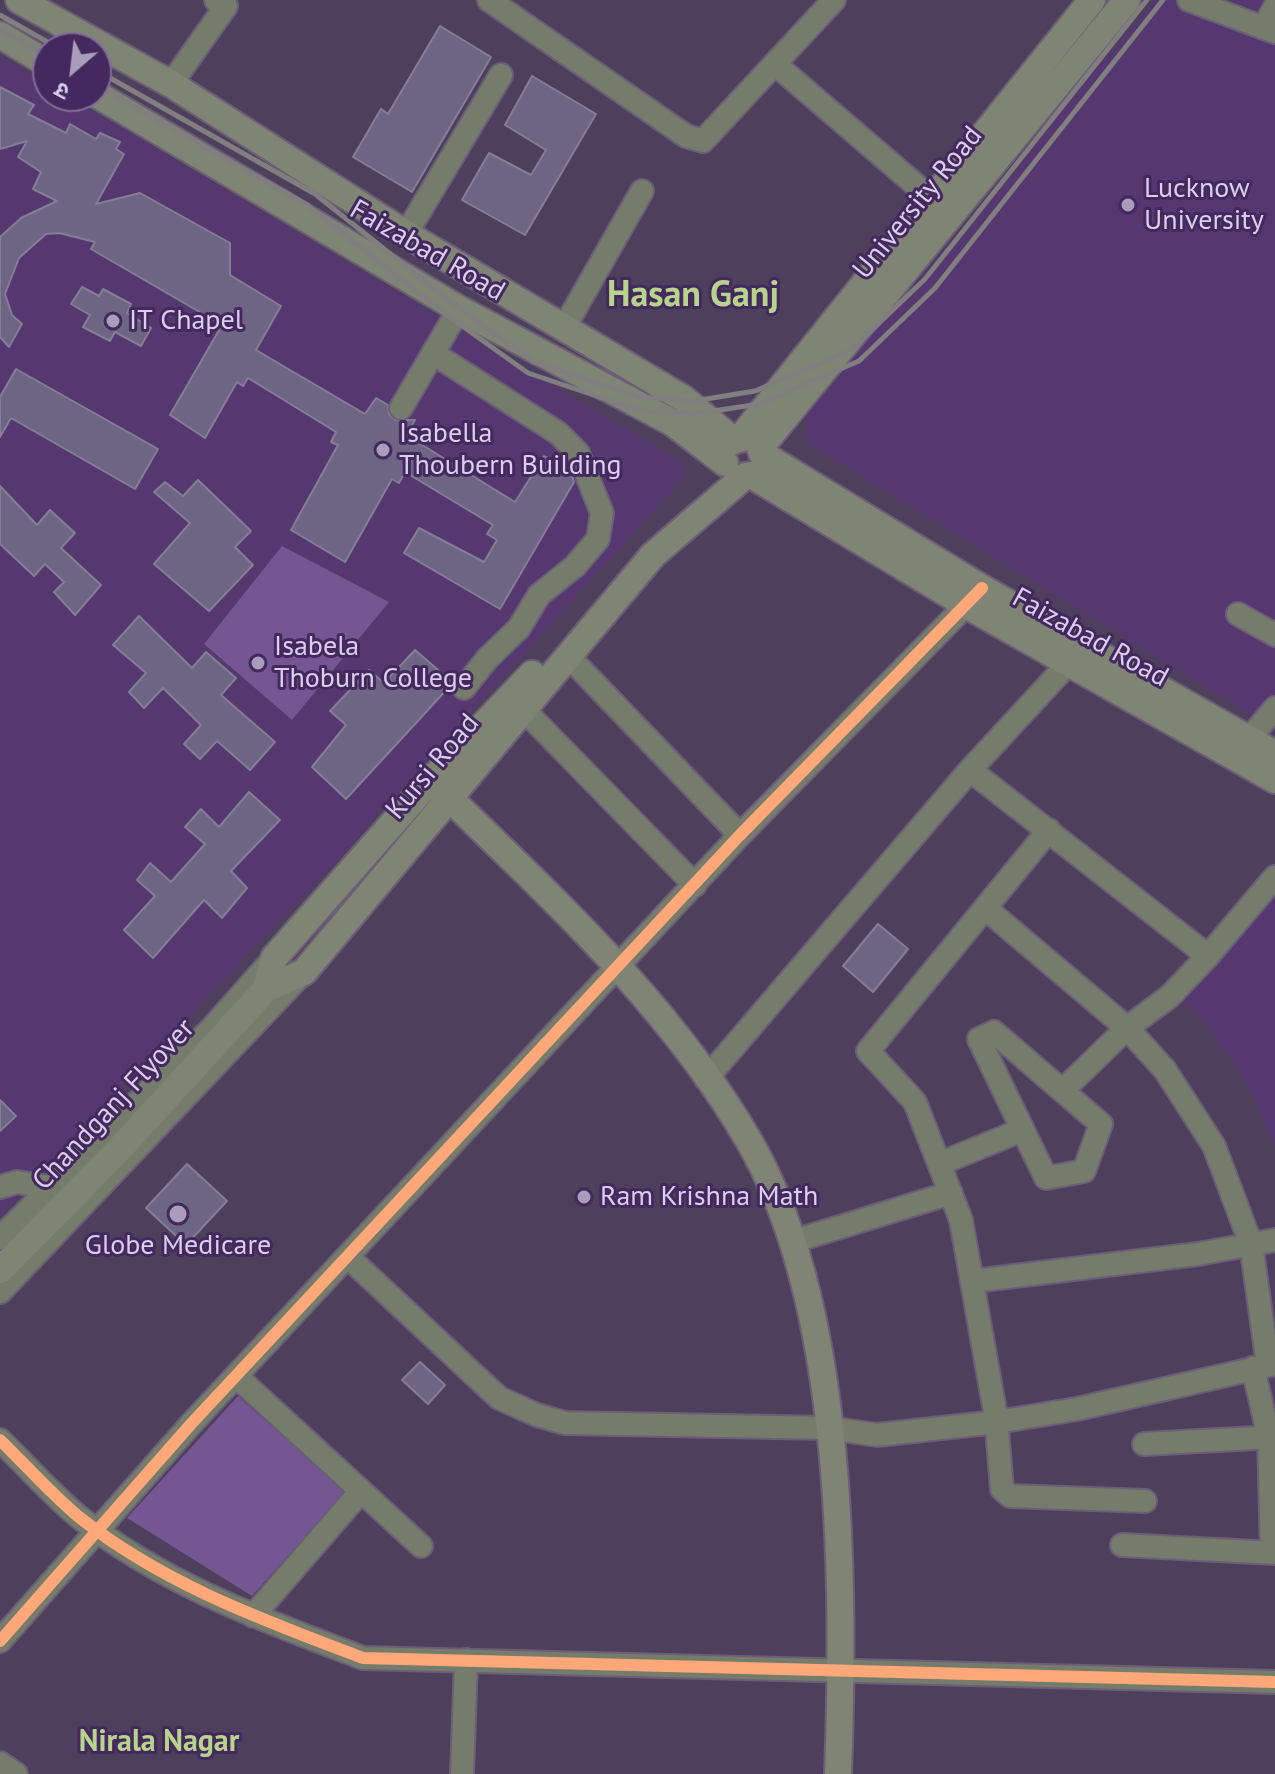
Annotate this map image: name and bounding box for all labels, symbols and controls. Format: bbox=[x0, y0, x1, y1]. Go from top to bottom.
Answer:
north arrow bbox=[32, 32, 112, 112]
text: उ bbox=[49, 76, 74, 107]
street label: University Road bbox=[846, 120, 990, 286]
place label: Lucknow University bbox=[1144, 172, 1264, 238]
street label: Faizabad Road bbox=[344, 193, 510, 309]
marker: Lucknow University bbox=[1119, 196, 1137, 214]
district label: Hasan Ganj bbox=[607, 274, 779, 318]
place label: IT Chapel bbox=[129, 304, 243, 338]
marker: IT Chapel bbox=[104, 312, 122, 330]
place label: Isabella Thoubern Building bbox=[399, 417, 622, 483]
marker: Isabella Thoubern Building bbox=[374, 441, 392, 459]
street label: Faizabad Road bbox=[1006, 581, 1174, 695]
place label: Isabela Thoburn College bbox=[274, 630, 472, 696]
marker: Isabela Thoburn College bbox=[249, 654, 267, 672]
street label: Kursi Road bbox=[379, 708, 487, 826]
street label: Chandganj Flyover bbox=[26, 1012, 202, 1198]
place label: Ram Krishna Math bbox=[600, 1180, 818, 1214]
marker: Ram Krishna Math bbox=[575, 1188, 593, 1206]
marker: Globe Medicare bbox=[167, 1203, 189, 1225]
place label: Globe Medicare bbox=[85, 1229, 271, 1263]
district label: Nirala Nagar bbox=[79, 1724, 239, 1760]

